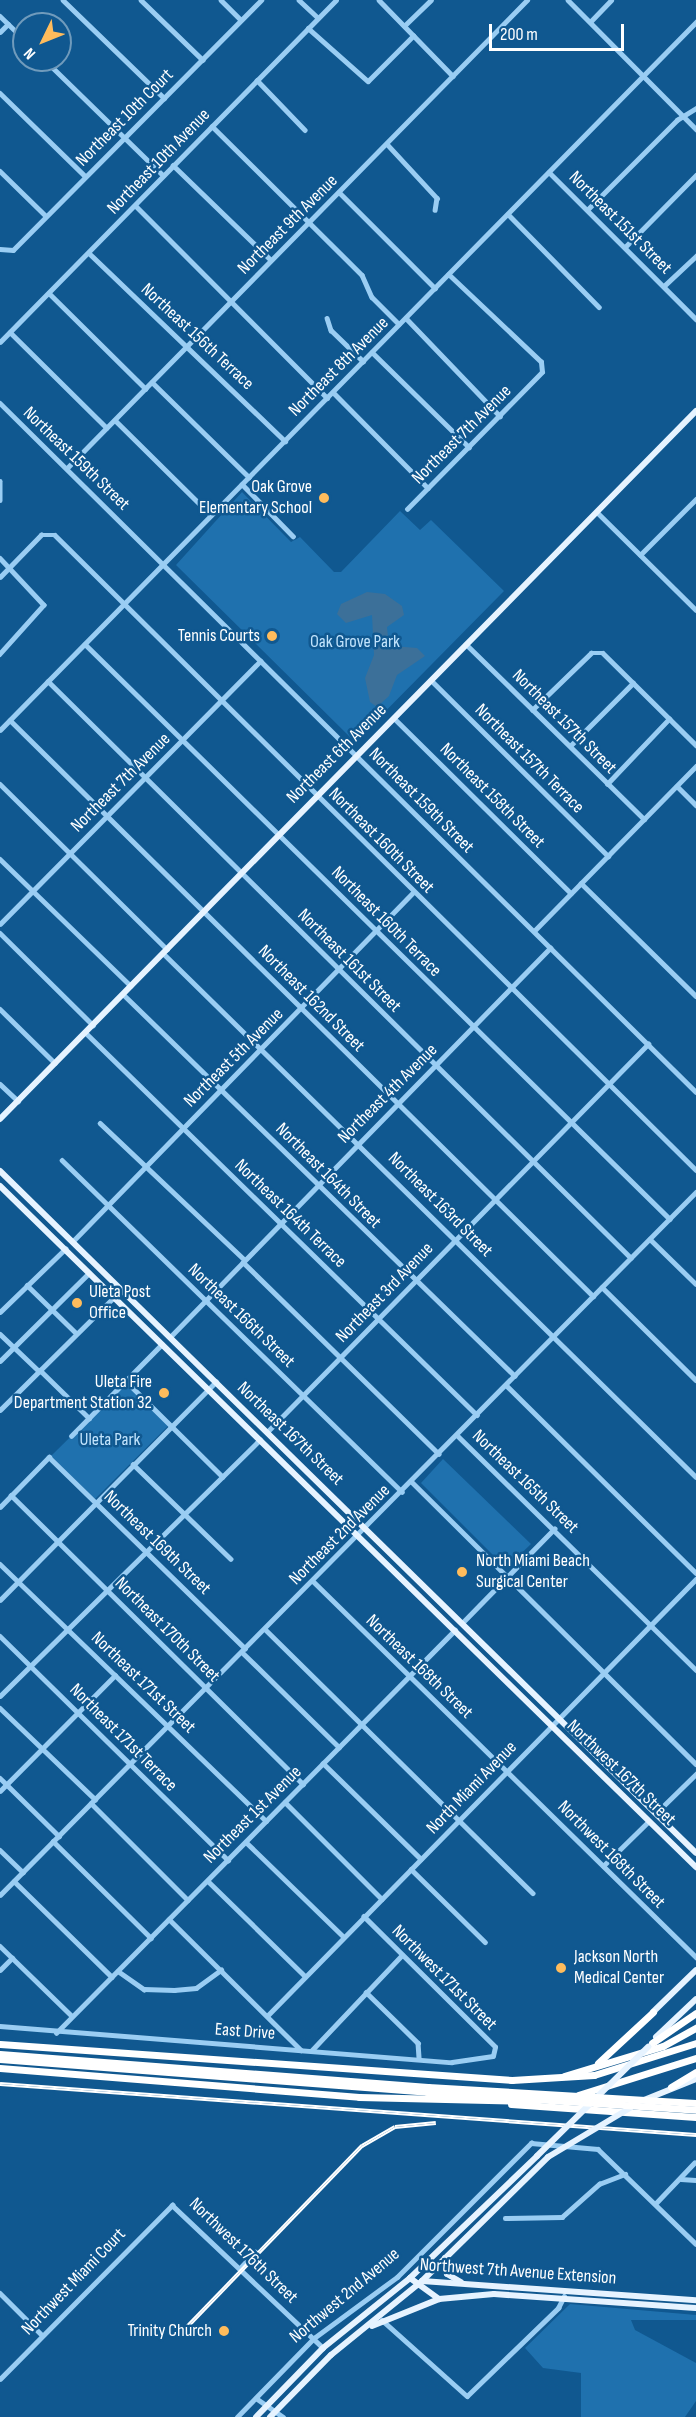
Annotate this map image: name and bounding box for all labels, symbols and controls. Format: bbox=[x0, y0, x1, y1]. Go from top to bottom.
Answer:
north arrow bbox=[12, 12, 72, 72]
scale bar bbox=[492, 12, 627, 50]
text: 200 m bbox=[500, 24, 538, 45]
text: N bbox=[20, 44, 40, 63]
street label: Northeast 10th Court bbox=[72, 65, 178, 171]
street label: Northeast 10th Avenue bbox=[103, 105, 215, 219]
street label: Northeast 151st Street bbox=[564, 167, 676, 279]
street label: Northeast 9th Avenue bbox=[234, 171, 342, 279]
street label: Northeast 156th Terrace bbox=[136, 279, 258, 395]
street label: Northeast 8th Avenue bbox=[285, 313, 393, 421]
street label: Northeast 7th Avenue bbox=[408, 381, 516, 489]
street label: Northeast 159th Street bbox=[18, 403, 134, 515]
place label: Oak Grove Elementary School bbox=[199, 477, 312, 520]
marker: Oak Grove Elementary School bbox=[317, 491, 331, 505]
place label: Tennis Courts bbox=[178, 625, 260, 647]
marker: Tennis Courts bbox=[265, 629, 279, 643]
park label: Oak Grove Park bbox=[310, 631, 400, 653]
street label: Northeast 157th Street bbox=[507, 665, 621, 779]
street label: Northeast 6th Avenue bbox=[283, 700, 391, 808]
street label: Northeast 157th Terrace bbox=[470, 700, 588, 818]
street label: Northeast 7th Avenue bbox=[67, 729, 175, 837]
street label: Northeast 158th Street bbox=[435, 739, 549, 853]
street label: Northeast 159th Street bbox=[364, 744, 478, 858]
street label: Northeast 160th Street bbox=[324, 784, 438, 898]
street label: Northeast 160th Terrace bbox=[326, 862, 446, 982]
street label: Northeast 161st Street bbox=[293, 905, 405, 1017]
street label: Northeast 162nd Street bbox=[253, 941, 369, 1057]
street label: Northeast 5th Avenue bbox=[180, 1004, 288, 1112]
street label: Northeast 4th Avenue bbox=[334, 1040, 442, 1148]
street label: Northeast 164th Street bbox=[271, 1119, 385, 1233]
street label: Northeast 163rd Street bbox=[383, 1148, 497, 1262]
street label: Northeast 164th Terrace bbox=[230, 1155, 350, 1273]
street label: Northeast 3rd Avenue bbox=[332, 1238, 438, 1348]
street label: Northeast 166th Street bbox=[183, 1259, 299, 1373]
place label: Uleta Post Office bbox=[89, 1282, 151, 1324]
marker: Uleta Post Office bbox=[70, 1296, 84, 1310]
place label: Uleta Fire Department Station 32 bbox=[14, 1372, 152, 1414]
street label: Northeast 167th Street bbox=[232, 1378, 348, 1490]
marker: Uleta Fire Department Station 32 bbox=[157, 1386, 171, 1400]
street label: Northeast 165th Street bbox=[467, 1426, 583, 1538]
park label: Uleta Park bbox=[80, 1429, 140, 1451]
street label: Northeast 2nd Avenue bbox=[285, 1480, 395, 1590]
street label: Northeast 169th Street bbox=[99, 1486, 215, 1600]
place label: North Miami Beach Surgical Center bbox=[476, 1551, 590, 1594]
marker: North Miami Beach Surgical Center bbox=[453, 1563, 471, 1581]
street label: Northeast 170th Street bbox=[110, 1573, 224, 1687]
street label: Northeast 168th Street bbox=[361, 1610, 477, 1724]
street label: Northeast 171st Street bbox=[86, 1628, 200, 1738]
street label: Northeast 171st Terrace bbox=[65, 1680, 181, 1796]
street label: Northwest 167th Street bbox=[562, 1716, 680, 1830]
street label: North Miami Avenue bbox=[422, 1737, 522, 1839]
street label: Northeast 1st Avenue bbox=[200, 1762, 306, 1868]
street label: Northwest 168th Street bbox=[553, 1797, 669, 1913]
street label: Northwest 171st Street bbox=[387, 1921, 501, 2035]
place label: Jackson North Medical Center bbox=[574, 1947, 664, 1990]
marker: Jackson North Medical Center bbox=[552, 1959, 570, 1977]
street label: East Drive bbox=[214, 2019, 276, 2045]
street label: Northwest 176th Street bbox=[184, 2194, 302, 2308]
street label: Northwest Miami Court bbox=[17, 2224, 131, 2340]
street label: Northwest 2nd Avenue bbox=[286, 2244, 404, 2348]
street label: Northwest 7th Avenue Extension bbox=[419, 2254, 617, 2290]
place label: Trinity Church bbox=[127, 2320, 212, 2342]
marker: Trinity Church bbox=[217, 2324, 231, 2338]

